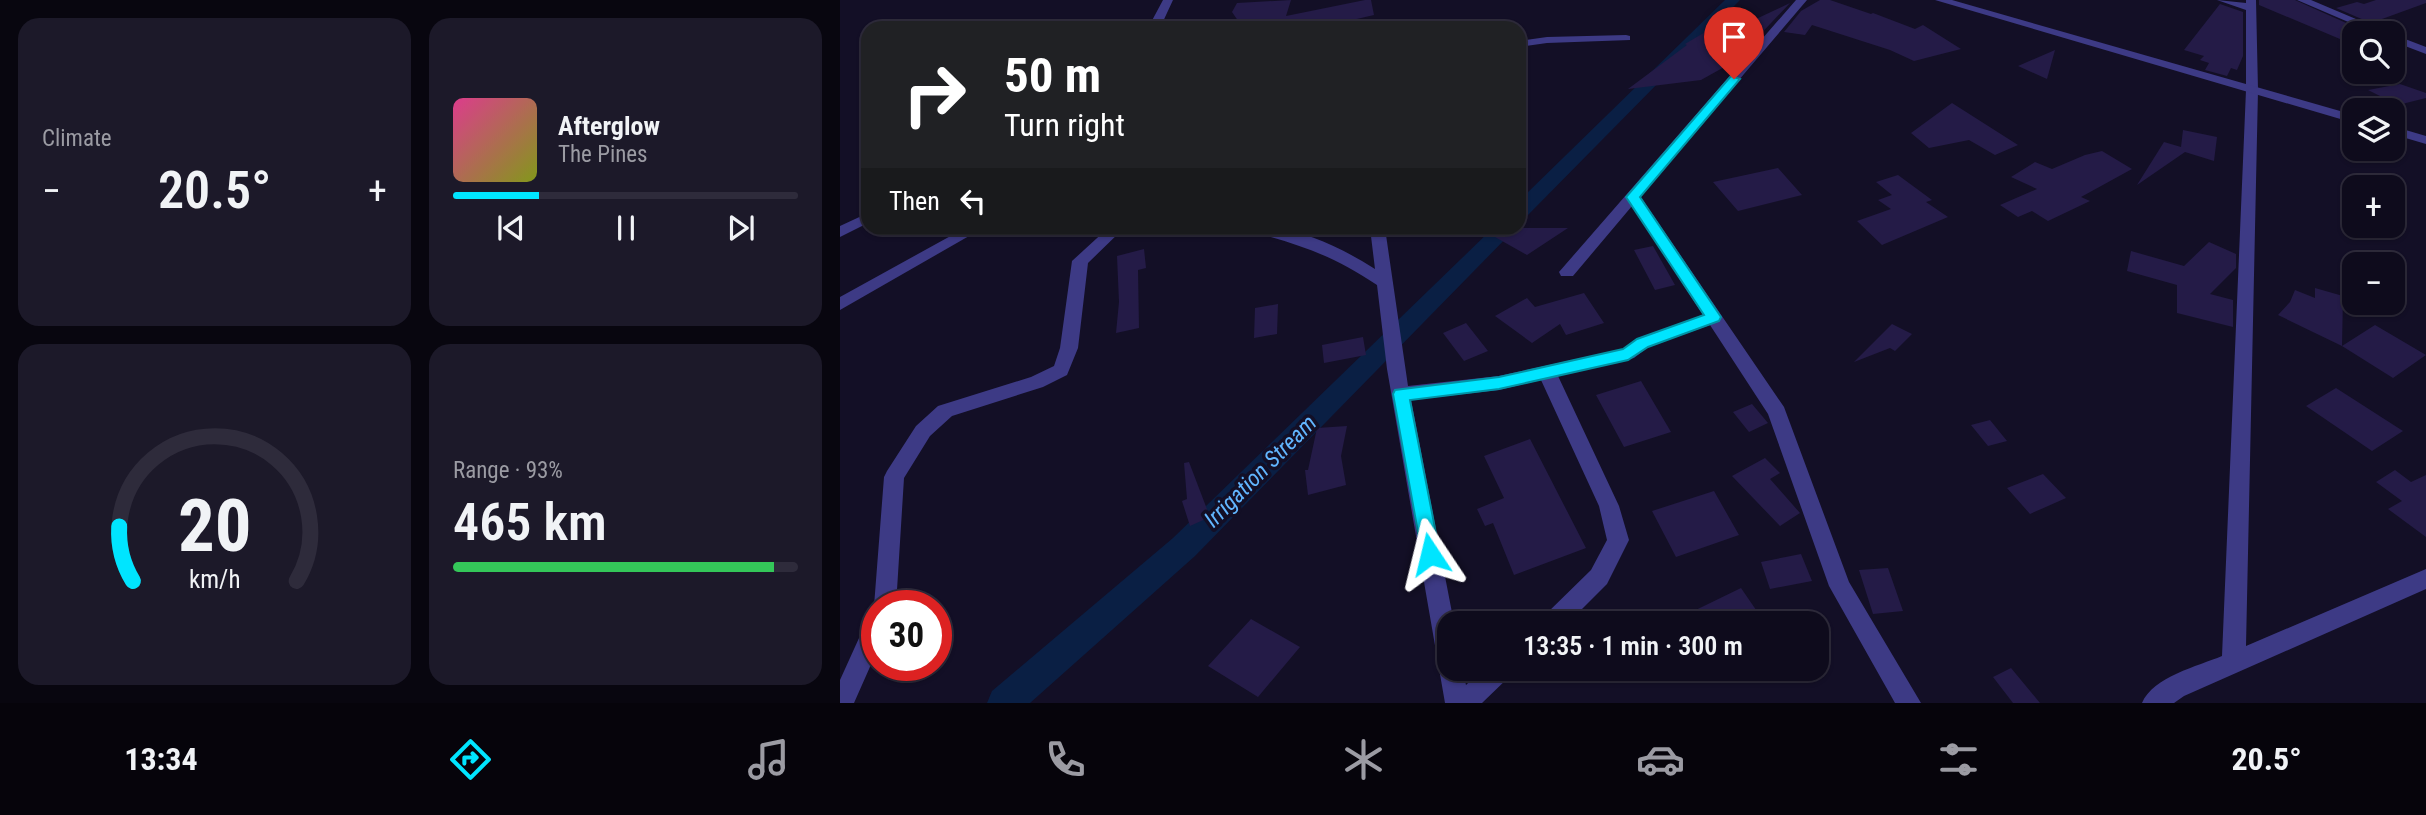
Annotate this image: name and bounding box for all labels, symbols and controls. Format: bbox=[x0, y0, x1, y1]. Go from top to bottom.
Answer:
pin bbox=[1704, 7, 1764, 79]
icon: arrive bbox=[1715, 18, 1753, 56]
map controls bbox=[2342, 21, 2405, 315]
button: search bbox=[2342, 21, 2405, 84]
text: 50 m bbox=[1004, 47, 1101, 104]
icon: right bbox=[889, 49, 980, 140]
button: layers bbox=[2342, 98, 2405, 161]
text: Turn right bbox=[1004, 106, 1125, 144]
text: Afterglow bbox=[558, 111, 660, 141]
text: Climate bbox=[42, 125, 112, 152]
text: The Pines bbox=[558, 141, 648, 168]
text: 20.5° bbox=[158, 160, 271, 221]
text: − bbox=[42, 169, 61, 213]
text: + bbox=[368, 169, 387, 213]
button: + bbox=[2342, 175, 2405, 238]
icon: left bbox=[954, 182, 992, 220]
text: Then bbox=[889, 186, 940, 216]
icon: previous bbox=[492, 209, 530, 247]
icon: pause bbox=[607, 209, 645, 247]
icon: next bbox=[722, 209, 760, 247]
button: − bbox=[2342, 252, 2405, 315]
water label: Irrigation Stream bbox=[1199, 410, 1322, 533]
text: Range · 93% bbox=[453, 457, 563, 484]
text: 20 bbox=[178, 483, 251, 569]
text: 465 km bbox=[453, 492, 607, 553]
position arrow bbox=[1393, 517, 1467, 591]
text: km/h bbox=[189, 564, 240, 593]
speed limit sign: 30 bbox=[861, 590, 952, 681]
text: 13:35 · 1 min · 300 m bbox=[1523, 631, 1743, 661]
icon: directions bbox=[446, 735, 495, 784]
icon: music bbox=[744, 735, 793, 784]
icon: phone bbox=[1041, 735, 1090, 784]
icon: climate bbox=[1339, 735, 1388, 784]
icon: car bbox=[1636, 735, 1685, 784]
icon: filters bbox=[1934, 735, 1983, 784]
text: 13:34 bbox=[124, 740, 198, 778]
text: 20.5° bbox=[2231, 740, 2302, 778]

